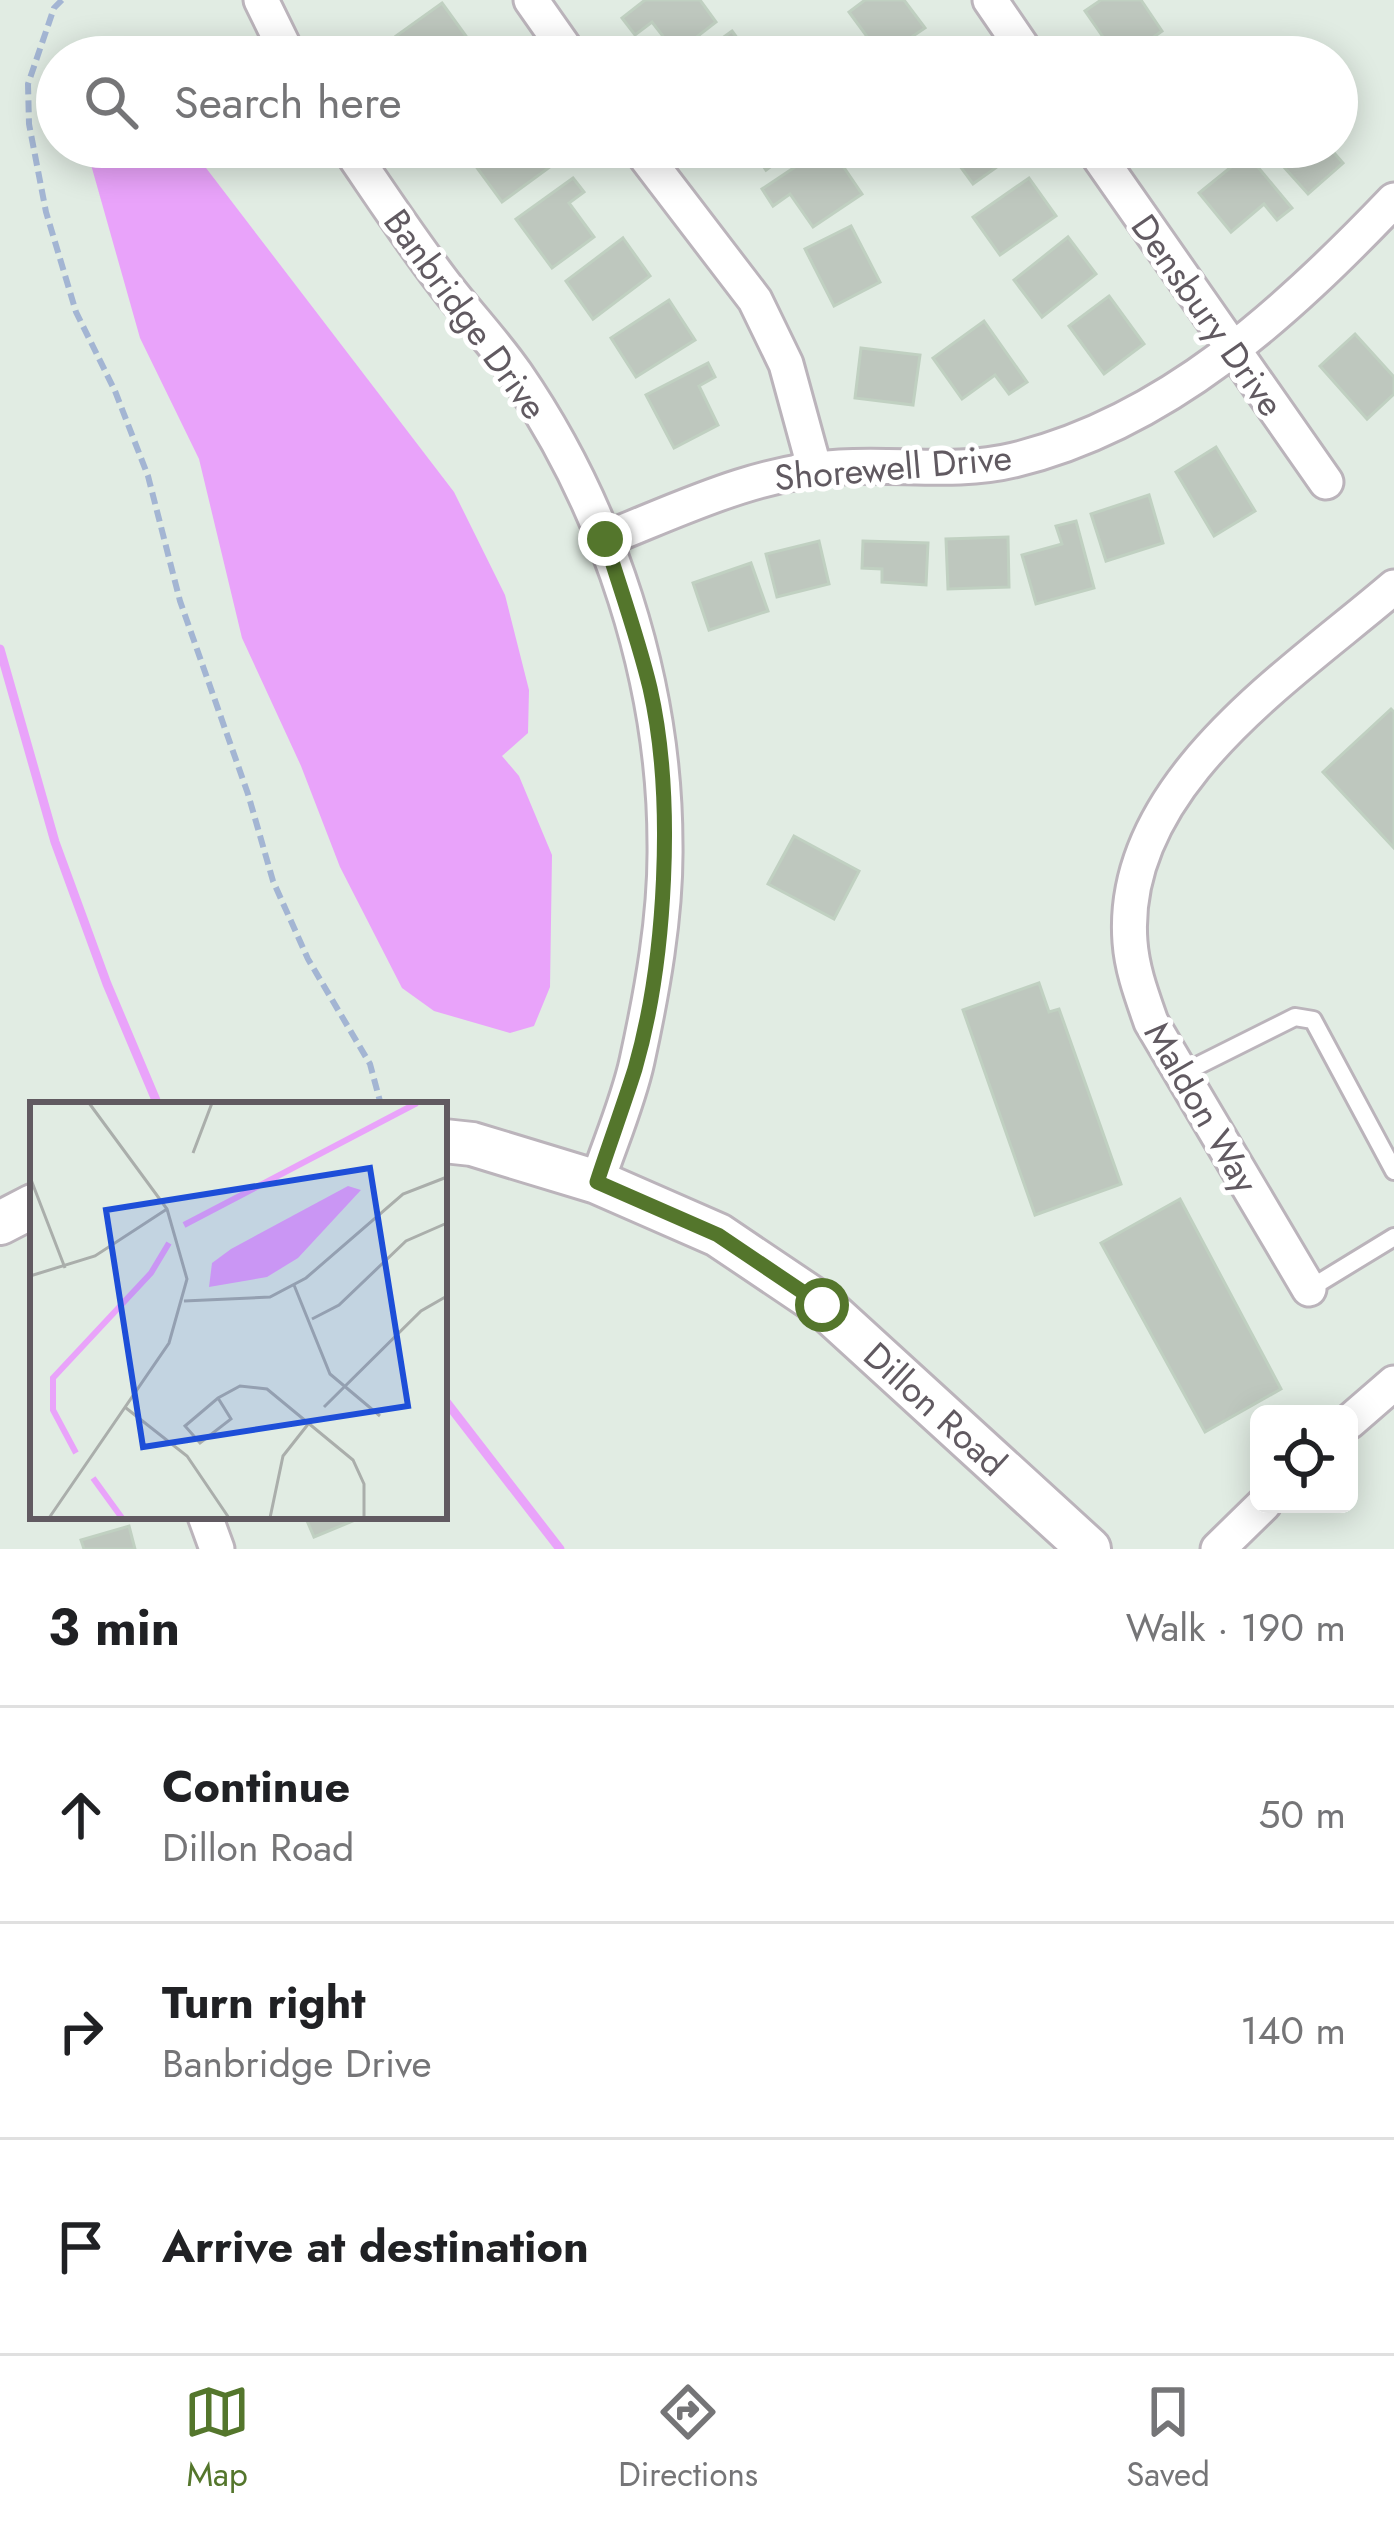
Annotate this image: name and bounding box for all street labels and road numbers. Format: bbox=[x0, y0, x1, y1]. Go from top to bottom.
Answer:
street label: Banbridge Drive bbox=[372, 198, 560, 430]
street label: Densbury Drive bbox=[1119, 203, 1297, 427]
street label: Shorewell Drive bbox=[772, 431, 1014, 503]
street label: Maldon Way bbox=[1132, 1012, 1272, 1202]
street label: Dillon Road bbox=[852, 1330, 1019, 1488]

